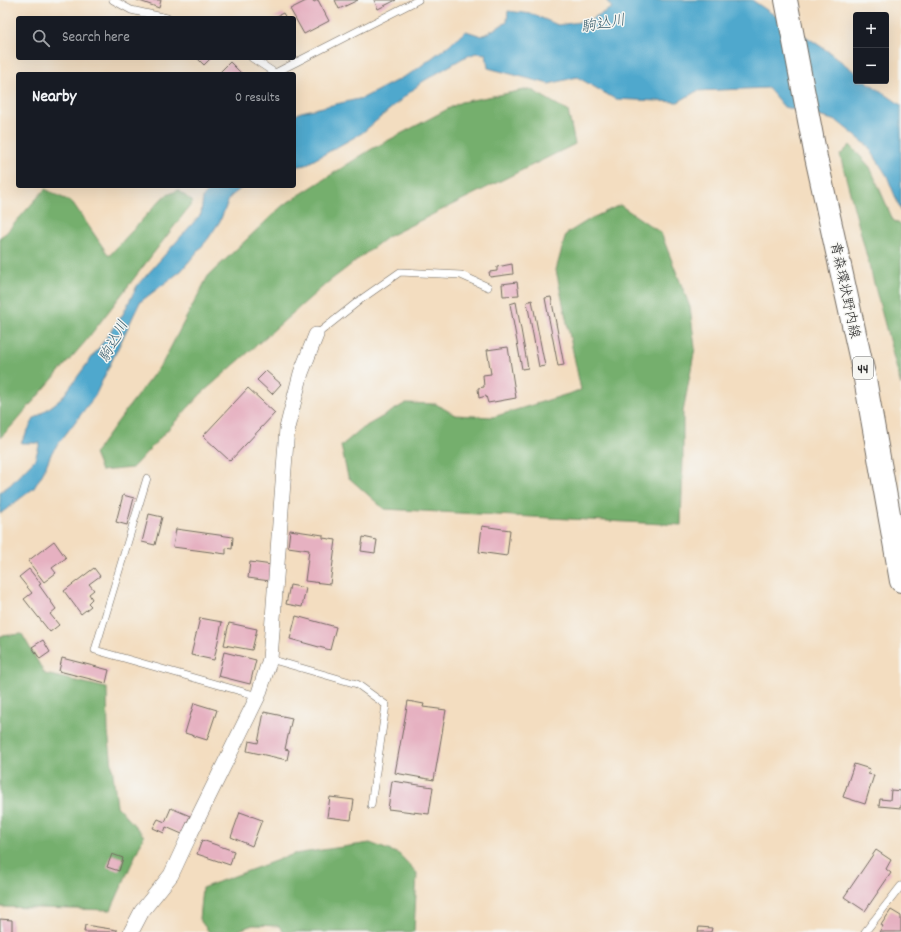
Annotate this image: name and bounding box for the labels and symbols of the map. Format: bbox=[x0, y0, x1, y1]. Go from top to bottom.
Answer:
water label: 駒込川 bbox=[579, 10, 627, 40]
street label: 青森環状野内線 bbox=[824, 240, 864, 340]
water label: 駒込川 bbox=[94, 317, 135, 367]
road number: 44 bbox=[853, 357, 873, 379]

